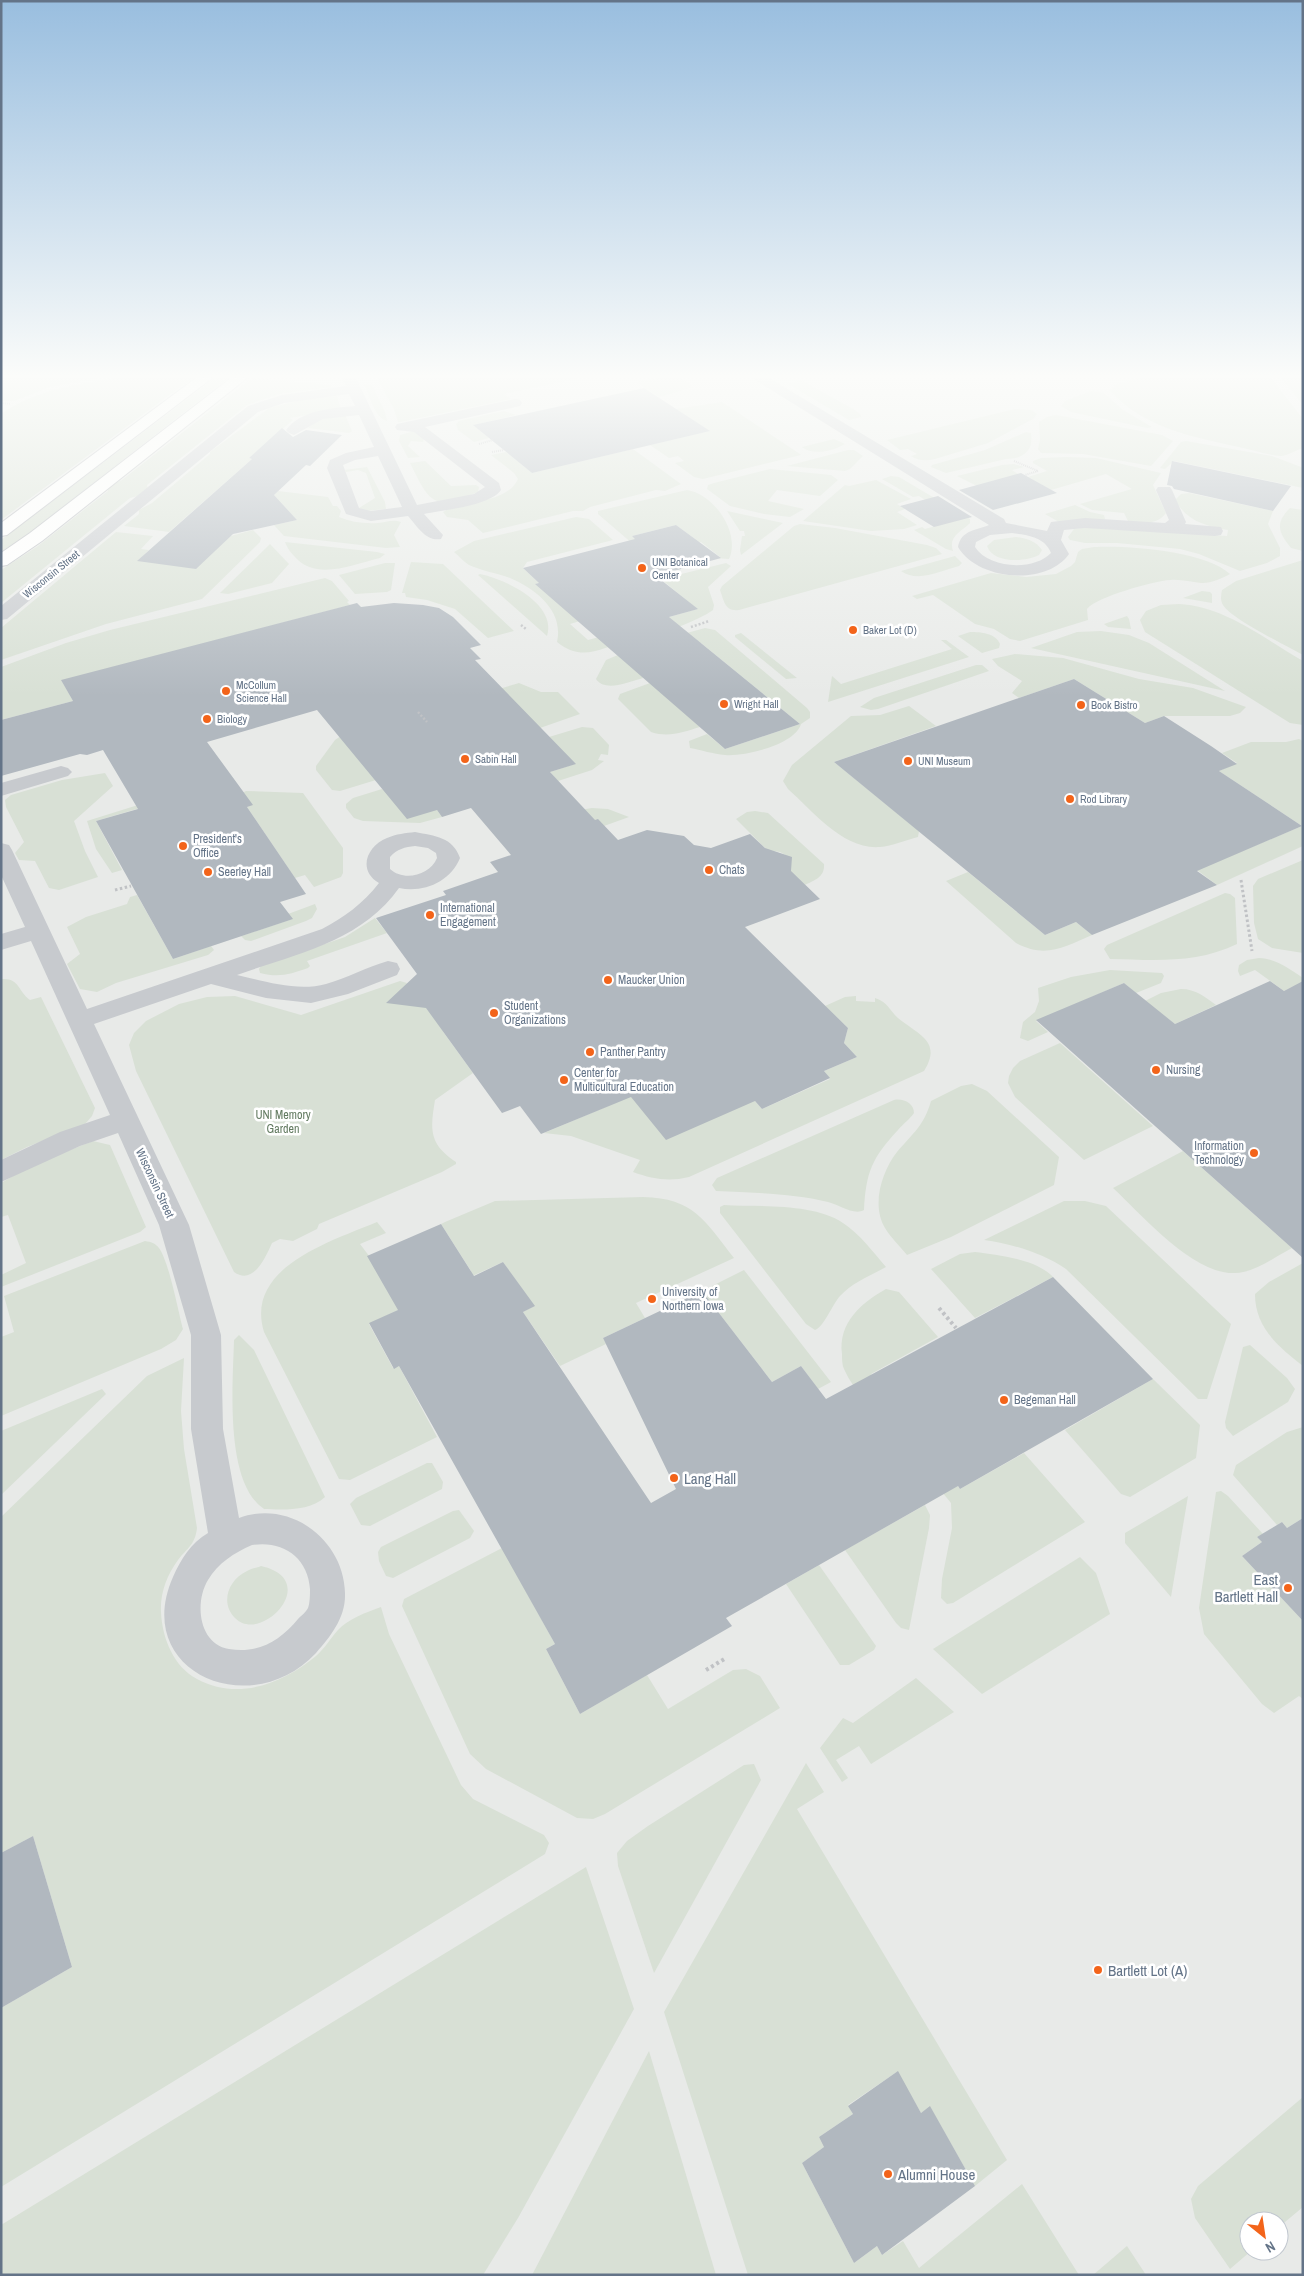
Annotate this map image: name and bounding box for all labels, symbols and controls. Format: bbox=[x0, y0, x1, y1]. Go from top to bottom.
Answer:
street label: Wisconsin Street bbox=[20, 547, 82, 601]
place label: UNI Botanical Center bbox=[652, 555, 708, 582]
marker: UNI Botanical Center bbox=[636, 562, 648, 574]
place label: Baker Lot (D) bbox=[863, 623, 917, 637]
marker: Baker Lot (D) bbox=[847, 624, 859, 636]
place label: McCollum Science Hall bbox=[236, 678, 287, 705]
marker: McCollum Science Hall bbox=[220, 685, 232, 697]
place label: Wright Hall bbox=[734, 697, 778, 711]
marker: Wright Hall bbox=[718, 698, 730, 710]
place label: Book Bistro bbox=[1091, 698, 1138, 712]
marker: Book Bistro bbox=[1075, 699, 1087, 711]
place label: Biology bbox=[217, 712, 248, 726]
marker: Biology bbox=[201, 713, 213, 725]
place label: Sabin Hall bbox=[475, 752, 517, 766]
marker: Sabin Hall bbox=[459, 753, 471, 765]
place label: UNI Museum bbox=[918, 754, 971, 768]
marker: UNI Museum bbox=[902, 755, 914, 767]
place label: Rod Library bbox=[1080, 792, 1128, 806]
marker: Rod Library bbox=[1064, 793, 1076, 805]
place label: President's Office bbox=[193, 831, 242, 861]
marker: President's Office bbox=[177, 840, 189, 852]
place label: Chats bbox=[719, 862, 745, 878]
place label: Seerley Hall bbox=[218, 864, 271, 880]
marker: Chats bbox=[703, 864, 715, 876]
marker: Seerley Hall bbox=[202, 866, 214, 878]
place label: International Engagement bbox=[440, 900, 496, 930]
marker: International Engagement bbox=[424, 909, 436, 921]
place label: Maucker Union bbox=[618, 972, 685, 988]
marker: Maucker Union bbox=[602, 974, 614, 986]
place label: Student Organizations bbox=[504, 998, 566, 1028]
marker: Student Organizations bbox=[488, 1007, 500, 1019]
place label: Panther Pantry bbox=[600, 1044, 666, 1060]
marker: Panther Pantry bbox=[584, 1046, 596, 1058]
place label: Nursing bbox=[1166, 1062, 1201, 1078]
marker: Nursing bbox=[1150, 1064, 1162, 1076]
place label: Center for Multicultural Education bbox=[574, 1065, 674, 1095]
marker: Center for Multicultural Education bbox=[558, 1074, 570, 1086]
park label: UNI Memory Garden bbox=[255, 1107, 311, 1137]
place label: Information Technology bbox=[1194, 1138, 1244, 1168]
street label: Wisconsin Street bbox=[132, 1146, 178, 1221]
marker: Information Technology bbox=[1248, 1147, 1260, 1159]
place label: University of Northern Iowa bbox=[662, 1284, 724, 1314]
marker: University of Northern Iowa bbox=[646, 1293, 658, 1305]
place label: Begeman Hall bbox=[1014, 1392, 1076, 1408]
marker: Begeman Hall bbox=[998, 1394, 1010, 1406]
place label: Lang Hall bbox=[684, 1468, 736, 1489]
marker: Lang Hall bbox=[668, 1472, 680, 1484]
place label: East Bartlett Hall bbox=[1214, 1569, 1279, 1607]
marker: East Bartlett Hall bbox=[1282, 1582, 1294, 1594]
place label: Bartlett Lot (A) bbox=[1108, 1960, 1187, 1981]
marker: Bartlett Lot (A) bbox=[1092, 1964, 1104, 1976]
place label: Alumni House bbox=[897, 2164, 975, 2185]
marker: Alumni House bbox=[882, 2168, 894, 2180]
north arrow bbox=[1239, 2211, 1289, 2261]
text: N bbox=[1262, 2237, 1279, 2257]

